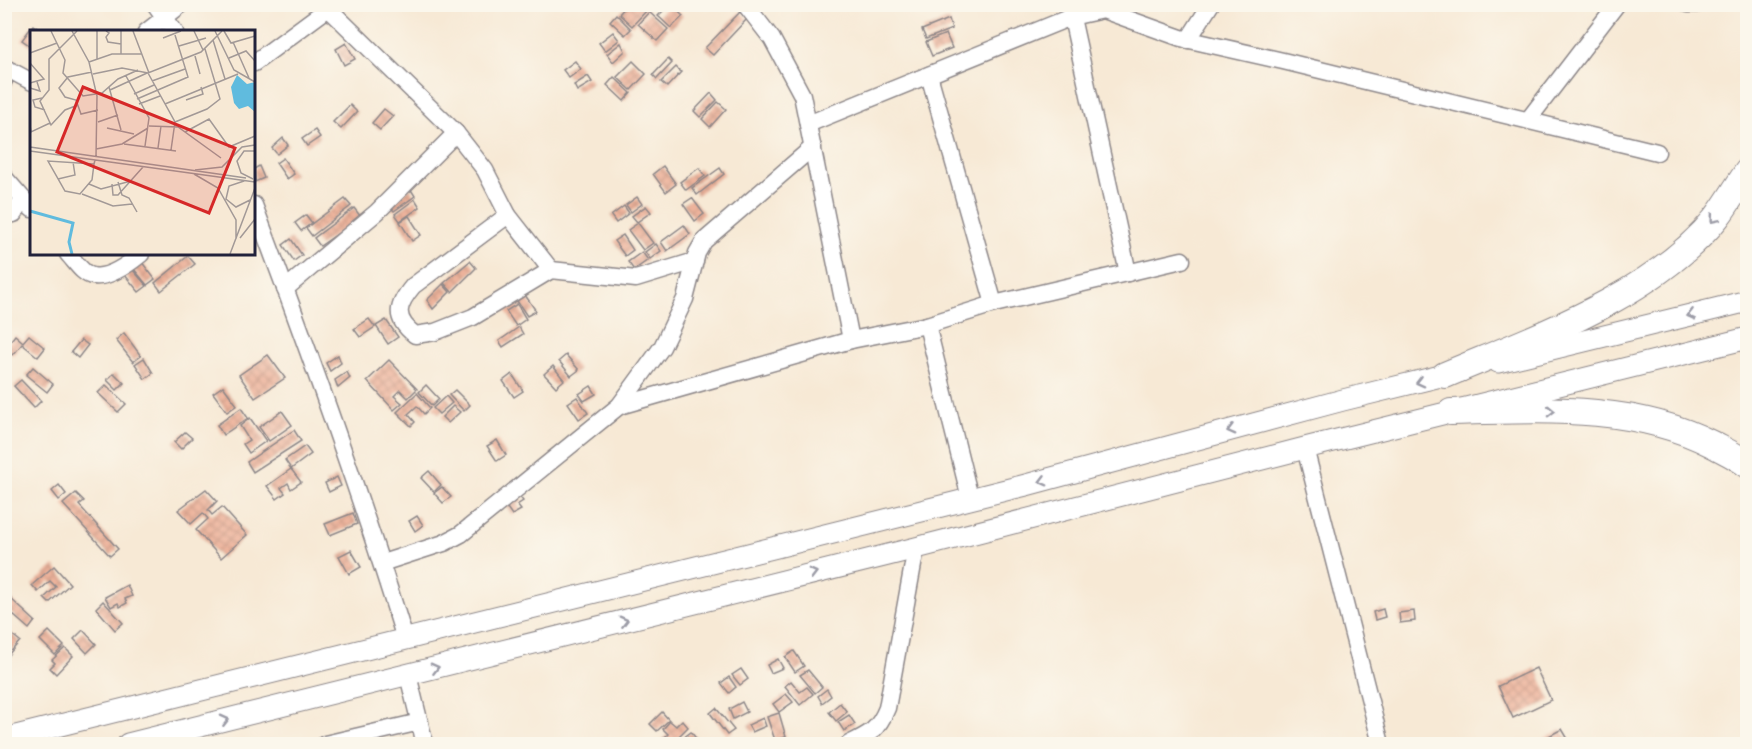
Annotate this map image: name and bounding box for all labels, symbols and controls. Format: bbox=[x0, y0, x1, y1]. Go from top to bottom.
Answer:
inset map bbox=[30, 30, 255, 255]
one-way arrow bbox=[1710, 212, 1721, 223]
one-way arrow bbox=[1686, 307, 1696, 320]
one-way arrow bbox=[1415, 374, 1425, 387]
one-way arrow bbox=[1547, 405, 1556, 417]
one-way arrow bbox=[1226, 423, 1236, 436]
one-way arrow bbox=[1038, 473, 1048, 486]
one-way arrow bbox=[808, 568, 818, 581]
one-way arrow bbox=[618, 616, 629, 628]
one-way arrow bbox=[430, 663, 440, 676]
one-way arrow bbox=[220, 715, 230, 728]

